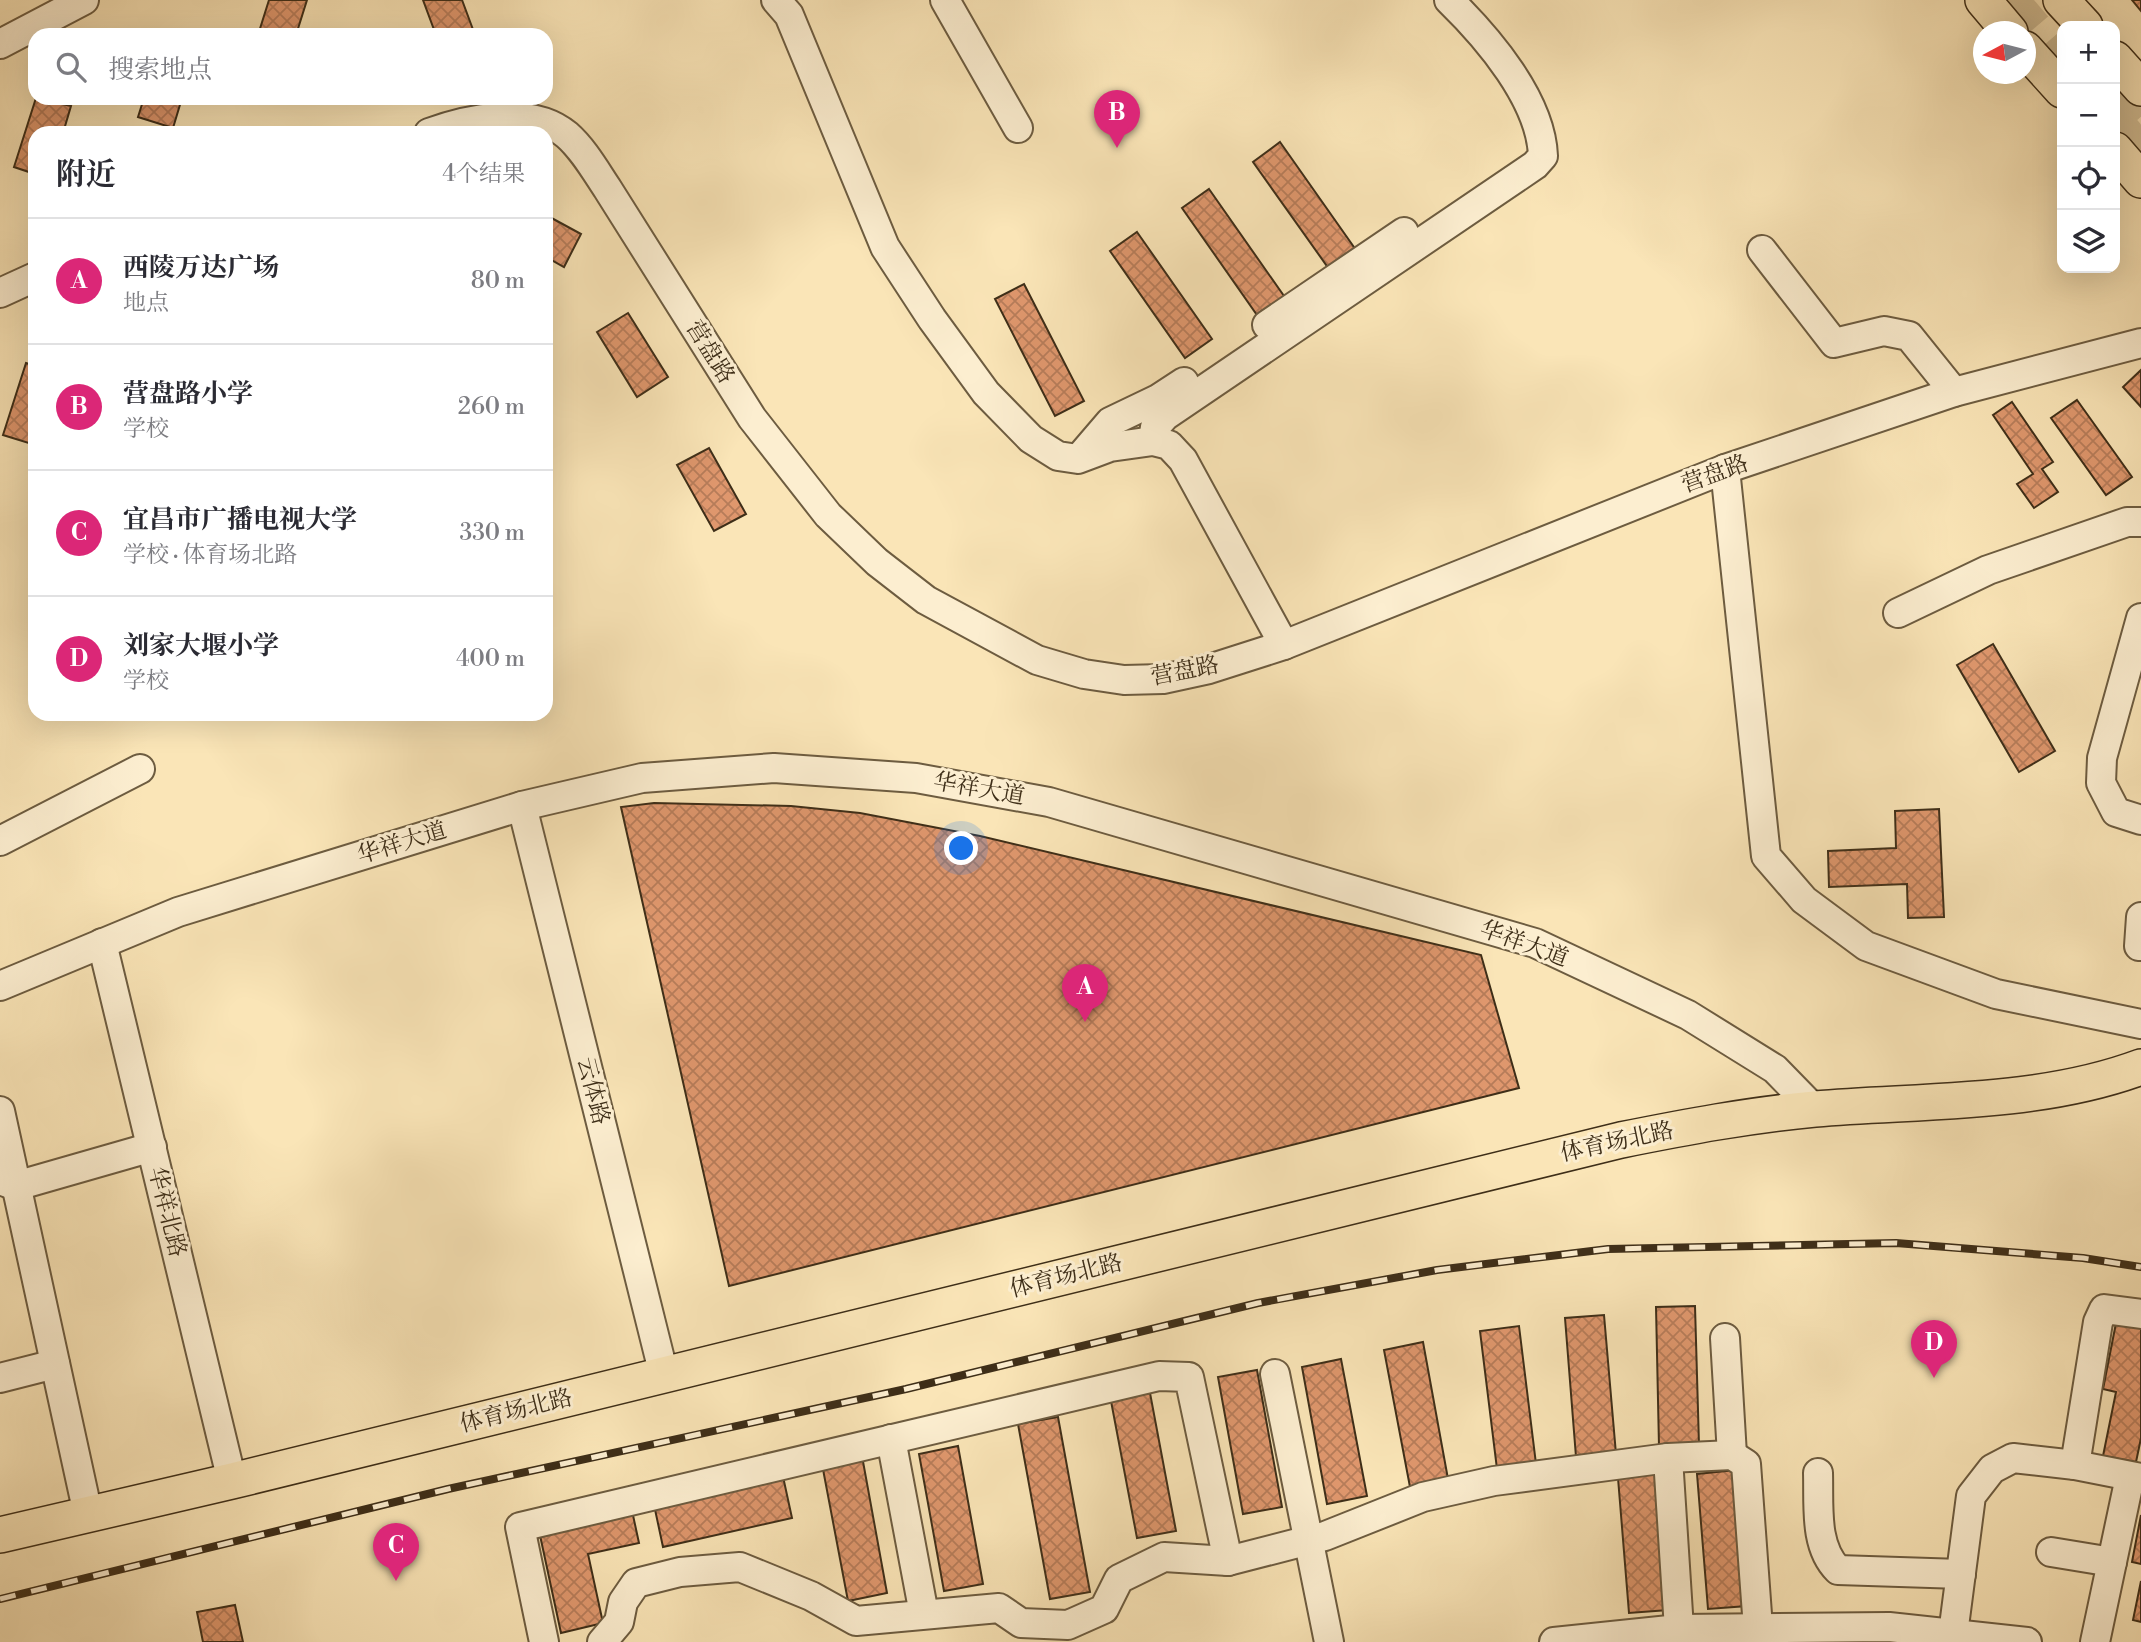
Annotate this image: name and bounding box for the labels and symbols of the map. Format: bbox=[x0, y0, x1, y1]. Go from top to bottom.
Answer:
north arrow bbox=[1973, 21, 2036, 84]
pin: B bbox=[1094, 90, 1140, 148]
street label: 营盘路 bbox=[680, 315, 740, 389]
street label: 营盘路 bbox=[1678, 449, 1752, 499]
street label: 营盘路 bbox=[1148, 651, 1222, 691]
street label: 华祥大道 bbox=[931, 767, 1027, 811]
street label: 华祥大道 bbox=[354, 816, 450, 870]
your location bbox=[944, 831, 978, 865]
street label: 华祥大道 bbox=[1476, 915, 1572, 973]
pin: A bbox=[1062, 964, 1108, 1022]
street label: 云体路 bbox=[571, 1054, 615, 1128]
street label: 体育场北路 bbox=[1558, 1116, 1676, 1168]
street label: 华祥北路 bbox=[142, 1164, 192, 1260]
street label: 体育场北路 bbox=[1007, 1249, 1125, 1303]
pin: D bbox=[1911, 1320, 1957, 1378]
street label: 体育场北路 bbox=[457, 1384, 575, 1438]
pin: C bbox=[373, 1523, 419, 1581]

